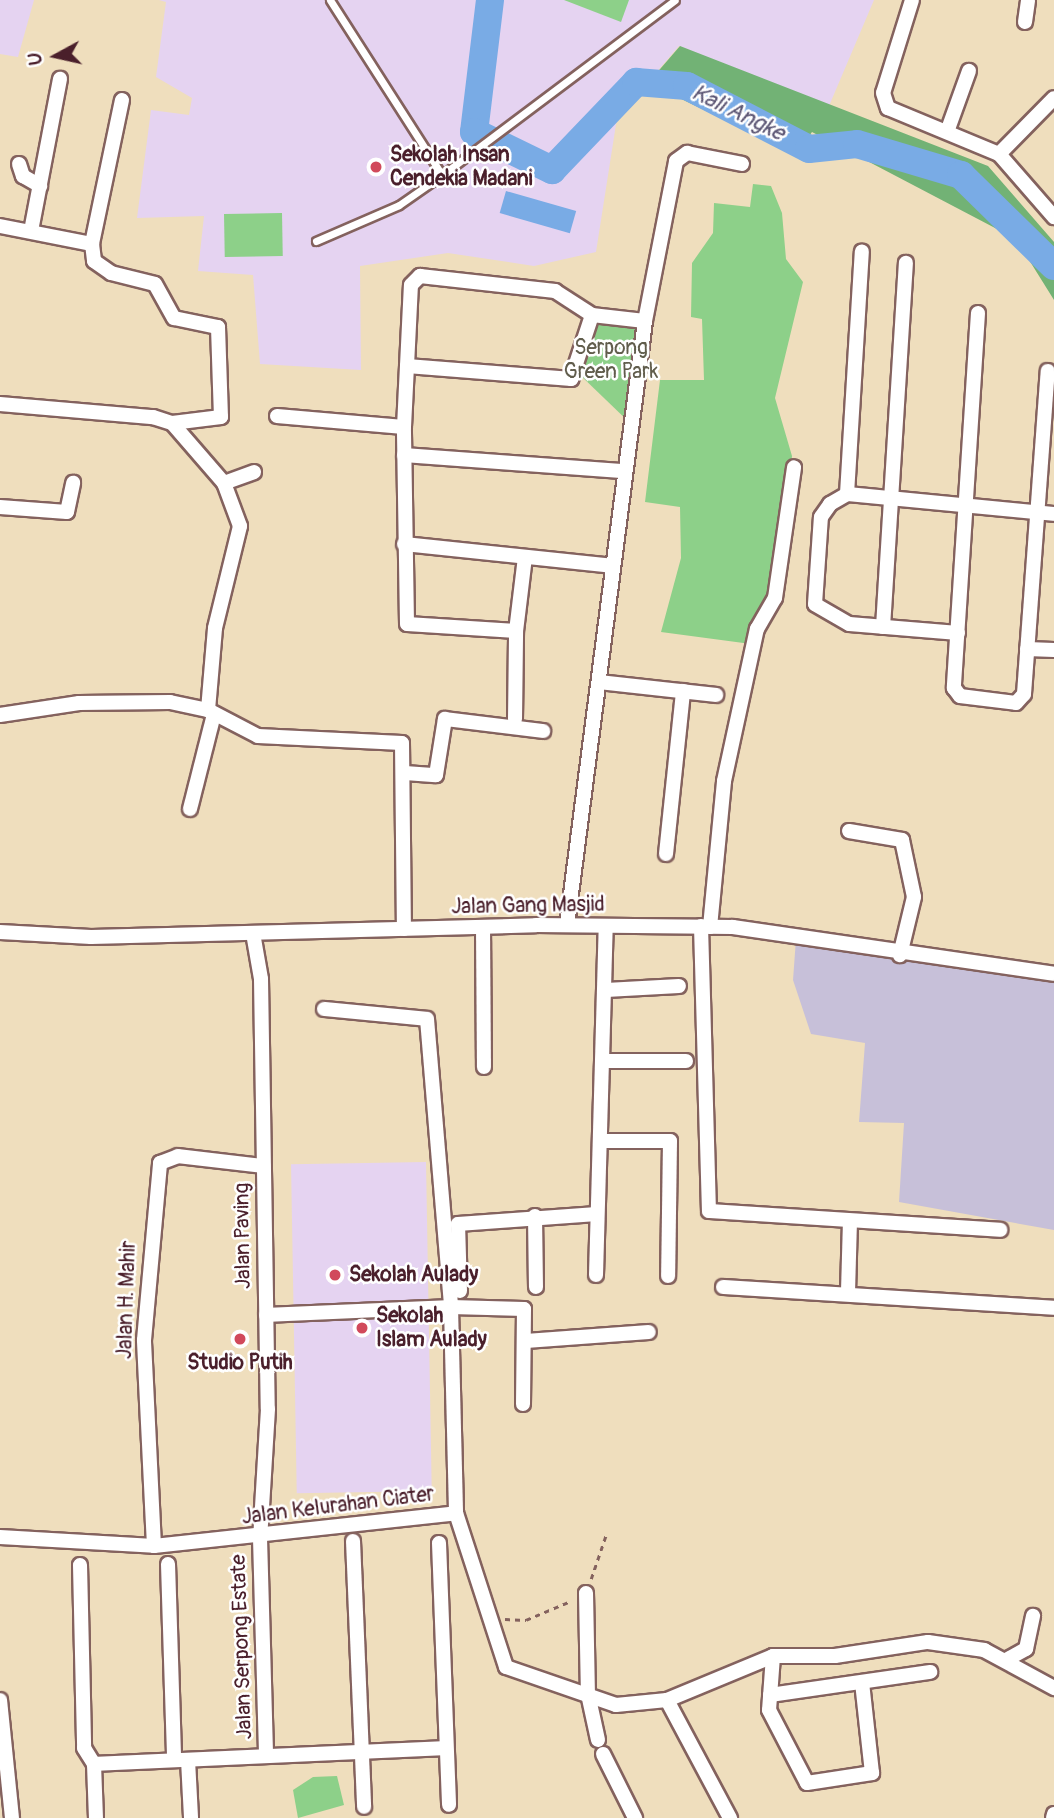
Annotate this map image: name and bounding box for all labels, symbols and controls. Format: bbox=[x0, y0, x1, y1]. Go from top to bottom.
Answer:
north arrow bbox=[21, 21, 91, 91]
text: U bbox=[22, 51, 48, 67]
water label: Kali Angke bbox=[687, 79, 789, 147]
place label: Sekolah Insan Cendekia Madani bbox=[390, 142, 532, 192]
marker: Sekolah Insan Cendekia Madani bbox=[368, 159, 384, 175]
park label: Serpong Green Park bbox=[564, 335, 658, 385]
street label: Jalan Gang Masjid bbox=[451, 892, 605, 920]
street label: Jalan Paving bbox=[229, 1183, 257, 1289]
street label: Jalan H. Mahir bbox=[112, 1240, 142, 1360]
place label: Sekolah Aulady bbox=[349, 1262, 478, 1288]
marker: Sekolah Aulady bbox=[327, 1267, 343, 1283]
place label: Sekolah Islam Aulady bbox=[376, 1303, 487, 1353]
marker: Sekolah Islam Aulady bbox=[354, 1320, 370, 1336]
marker: Studio Putih bbox=[232, 1331, 248, 1347]
place label: Studio Putih bbox=[187, 1350, 293, 1376]
street label: Jalan Kelurahan Ciater bbox=[240, 1482, 436, 1530]
street label: Jalan Serpong Estate bbox=[226, 1554, 258, 1740]

